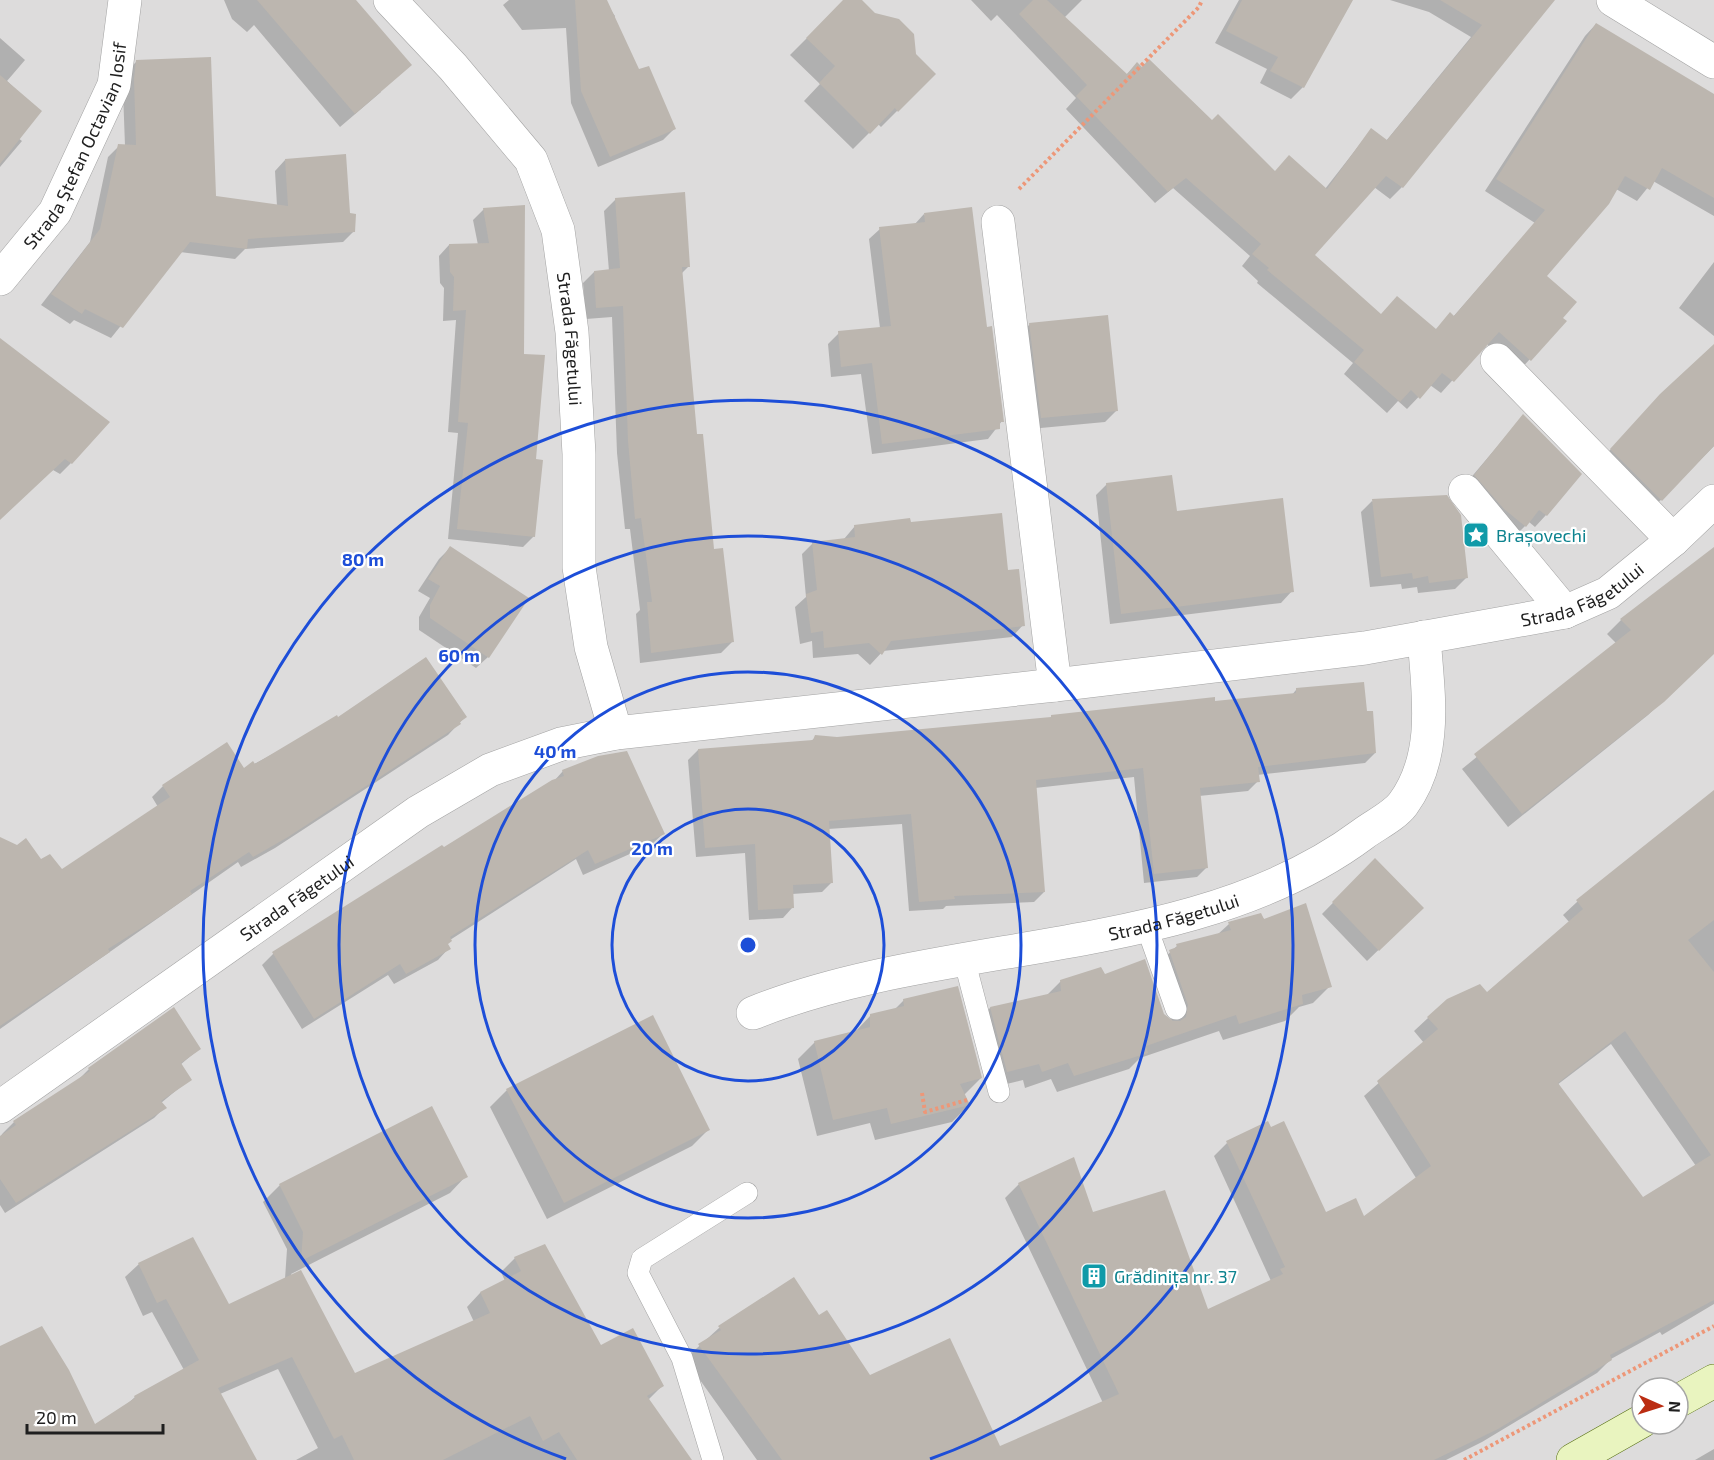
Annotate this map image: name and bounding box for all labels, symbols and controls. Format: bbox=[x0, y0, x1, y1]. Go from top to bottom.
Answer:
street label: Strada Ștefan Octavian Iosif bbox=[18, 40, 131, 253]
street label: Strada Făgetului bbox=[553, 271, 587, 406]
place icon: Brașovechi bbox=[1461, 520, 1491, 550]
place label: Brașovechi bbox=[1496, 524, 1586, 547]
text: 80 m bbox=[342, 548, 384, 570]
street label: Strada Făgetului bbox=[1519, 558, 1648, 631]
text: 60 m bbox=[438, 644, 480, 666]
text: 40 m bbox=[534, 740, 576, 762]
text: 20 m bbox=[631, 837, 673, 859]
street label: Strada Făgetului bbox=[235, 850, 358, 945]
street label: Strada Făgetului bbox=[1106, 889, 1242, 945]
centre of rings bbox=[738, 935, 758, 955]
building icon: Grădinița nr. 37 bbox=[1079, 1261, 1109, 1291]
place label: Grădinița nr. 37 bbox=[1114, 1265, 1237, 1288]
north arrow bbox=[1630, 1376, 1690, 1436]
scale bar bbox=[27, 1397, 164, 1435]
text: N bbox=[1666, 1401, 1685, 1413]
text: 20 m bbox=[36, 1406, 77, 1428]

